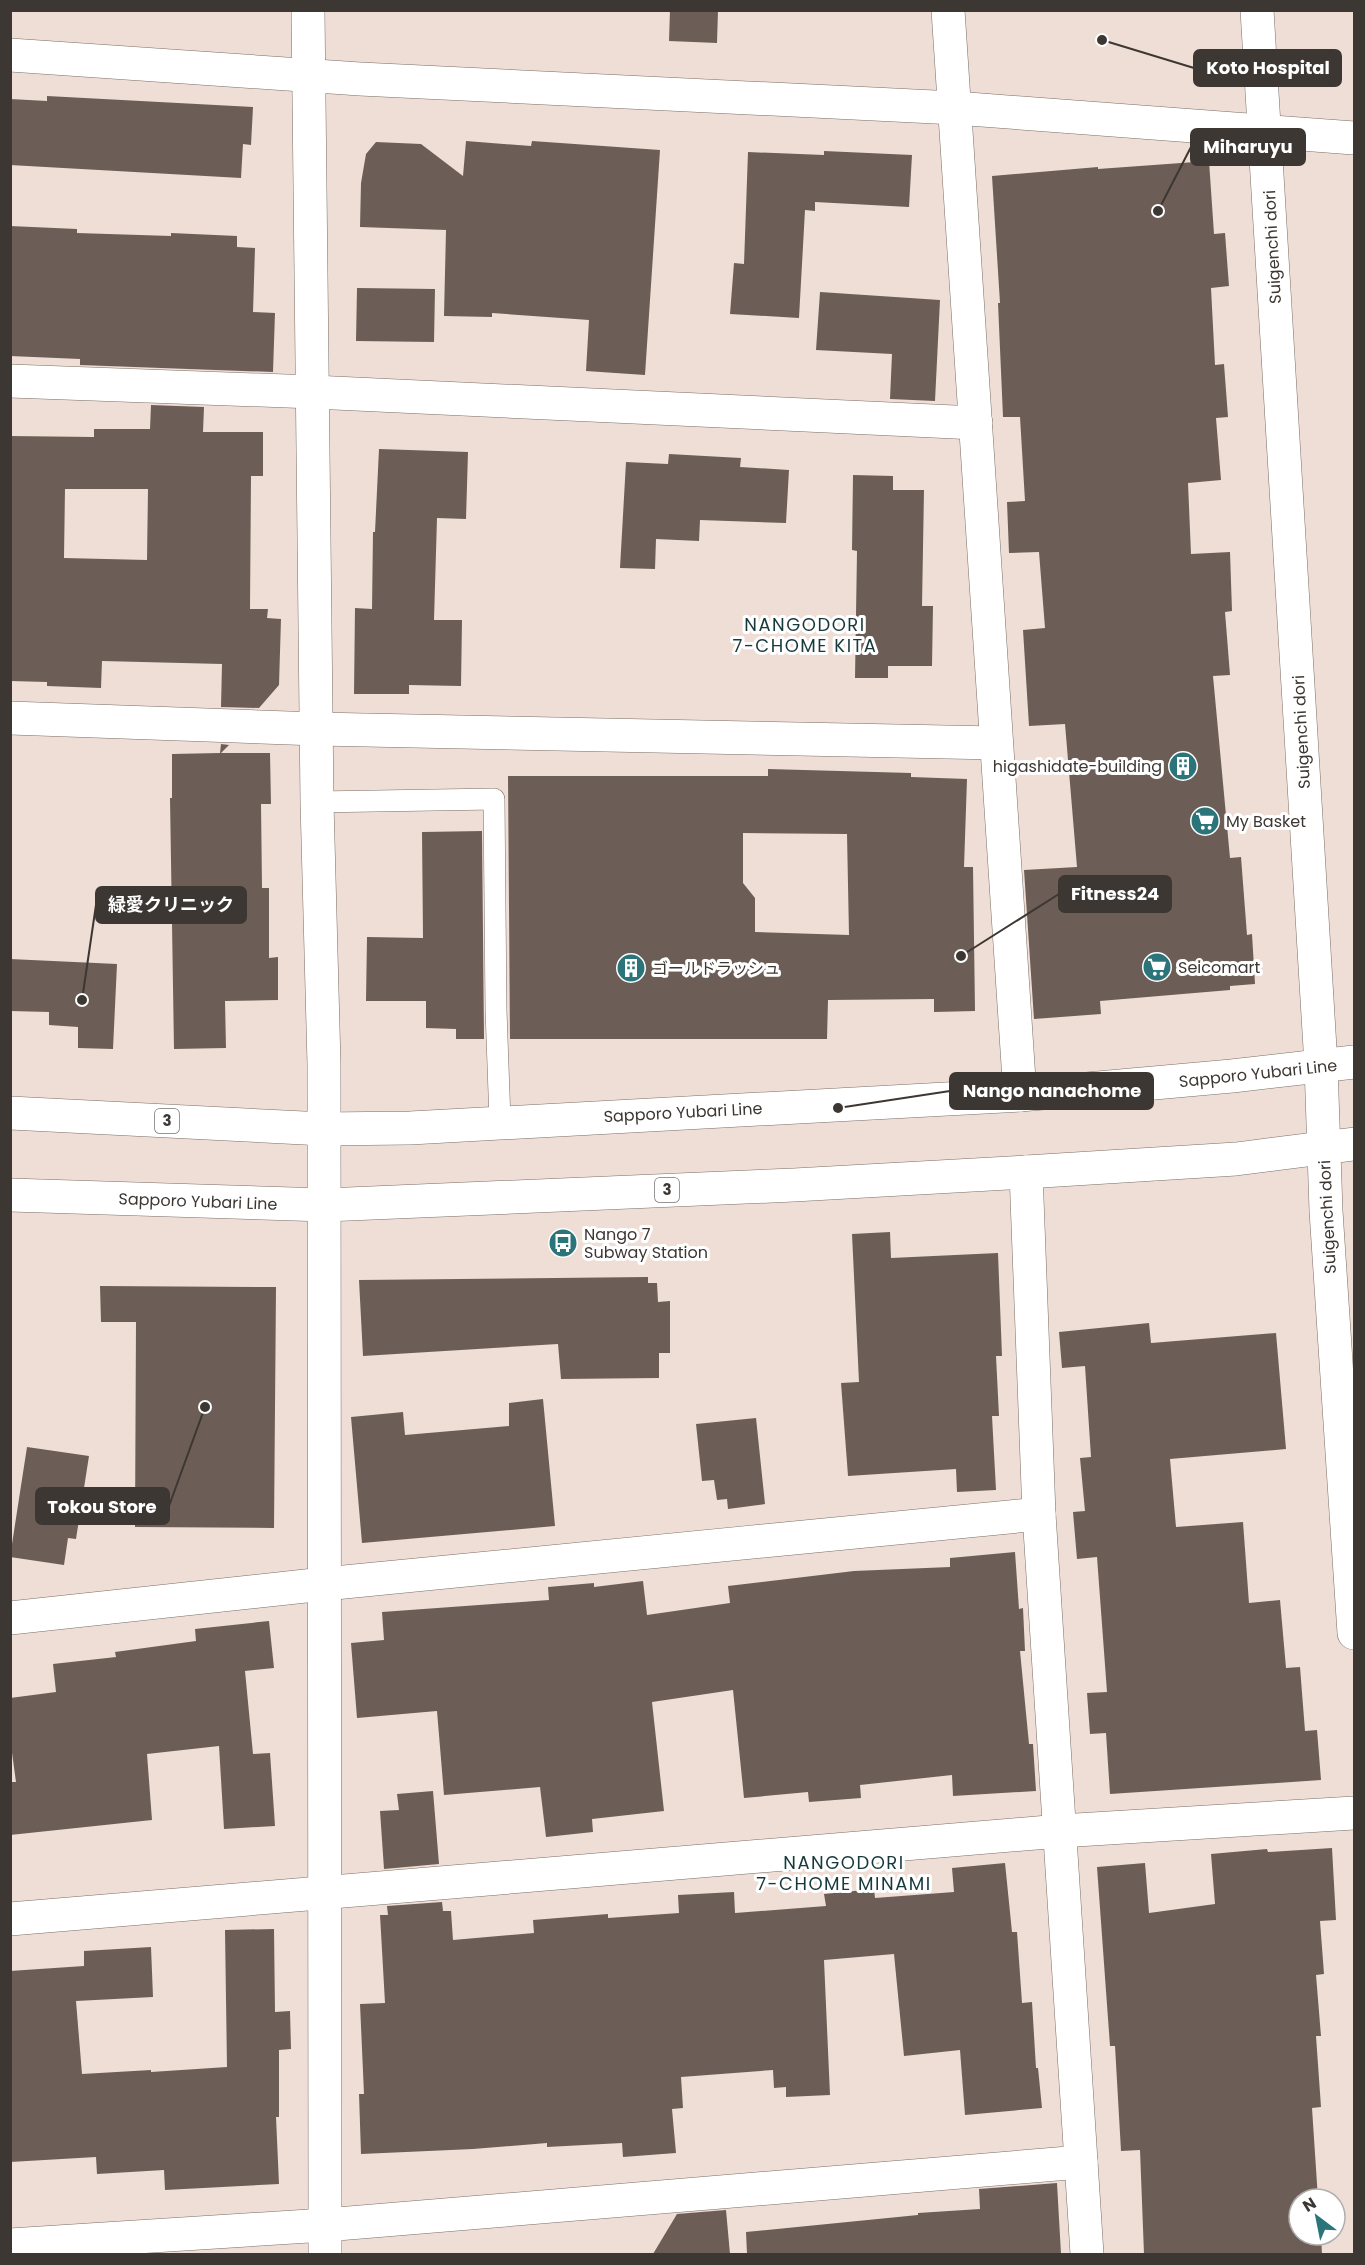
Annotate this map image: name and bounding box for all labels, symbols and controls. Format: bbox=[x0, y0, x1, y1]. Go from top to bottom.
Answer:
callout: Koto Hospital bbox=[1194, 50, 1341, 86]
text: Koto Hospital bbox=[1206, 55, 1330, 80]
callout: Miharuyu bbox=[1191, 129, 1305, 165]
text: Miharuyu bbox=[1203, 134, 1293, 159]
street label: Suigenchi dori bbox=[1258, 190, 1287, 304]
district label: NANGODORI 7-CHOME KITA bbox=[733, 612, 877, 658]
street label: Suigenchi dori bbox=[1287, 675, 1316, 789]
building icon: higashidate-building bbox=[1167, 750, 1199, 782]
place label: higashidate-building bbox=[993, 755, 1162, 778]
supermarket icon: My Basket bbox=[1189, 805, 1221, 837]
place label: My Basket bbox=[1226, 810, 1306, 833]
callout: Fitness24 bbox=[1059, 876, 1171, 912]
text: Fitness24 bbox=[1071, 881, 1159, 906]
callout: 緑愛クリニック bbox=[96, 887, 246, 923]
text: 緑愛クリニック bbox=[108, 892, 234, 917]
supermarket icon: Seicomart bbox=[1141, 951, 1173, 983]
building icon: ゴールドラッシュ bbox=[615, 952, 647, 984]
place label: Seicomart bbox=[1178, 956, 1260, 979]
place label: ゴールドラッシュ bbox=[652, 957, 780, 980]
street label: Sapporo Yubari Line bbox=[1178, 1054, 1338, 1093]
callout: Nango nanachome bbox=[950, 1073, 1153, 1109]
text: Nango nanachome bbox=[963, 1078, 1141, 1103]
street label: Sapporo Yubari Line bbox=[603, 1097, 763, 1128]
road number: 3 bbox=[155, 1109, 179, 1133]
street label: Suigenchi dori bbox=[1313, 1160, 1342, 1274]
road number: 3 bbox=[655, 1178, 679, 1202]
street label: Sapporo Yubari Line bbox=[118, 1187, 278, 1216]
place label: Nango 7 Subway Station bbox=[584, 1223, 708, 1264]
bus stop icon: Nango 7 Subway Station bbox=[547, 1227, 579, 1259]
callout: Tokou Store bbox=[36, 1488, 169, 1524]
text: Tokou Store bbox=[47, 1494, 157, 1519]
district label: NANGODORI 7-CHOME MINAMI bbox=[756, 1850, 932, 1896]
north arrow bbox=[1287, 2187, 1347, 2247]
text: N bbox=[1298, 2192, 1321, 2218]

